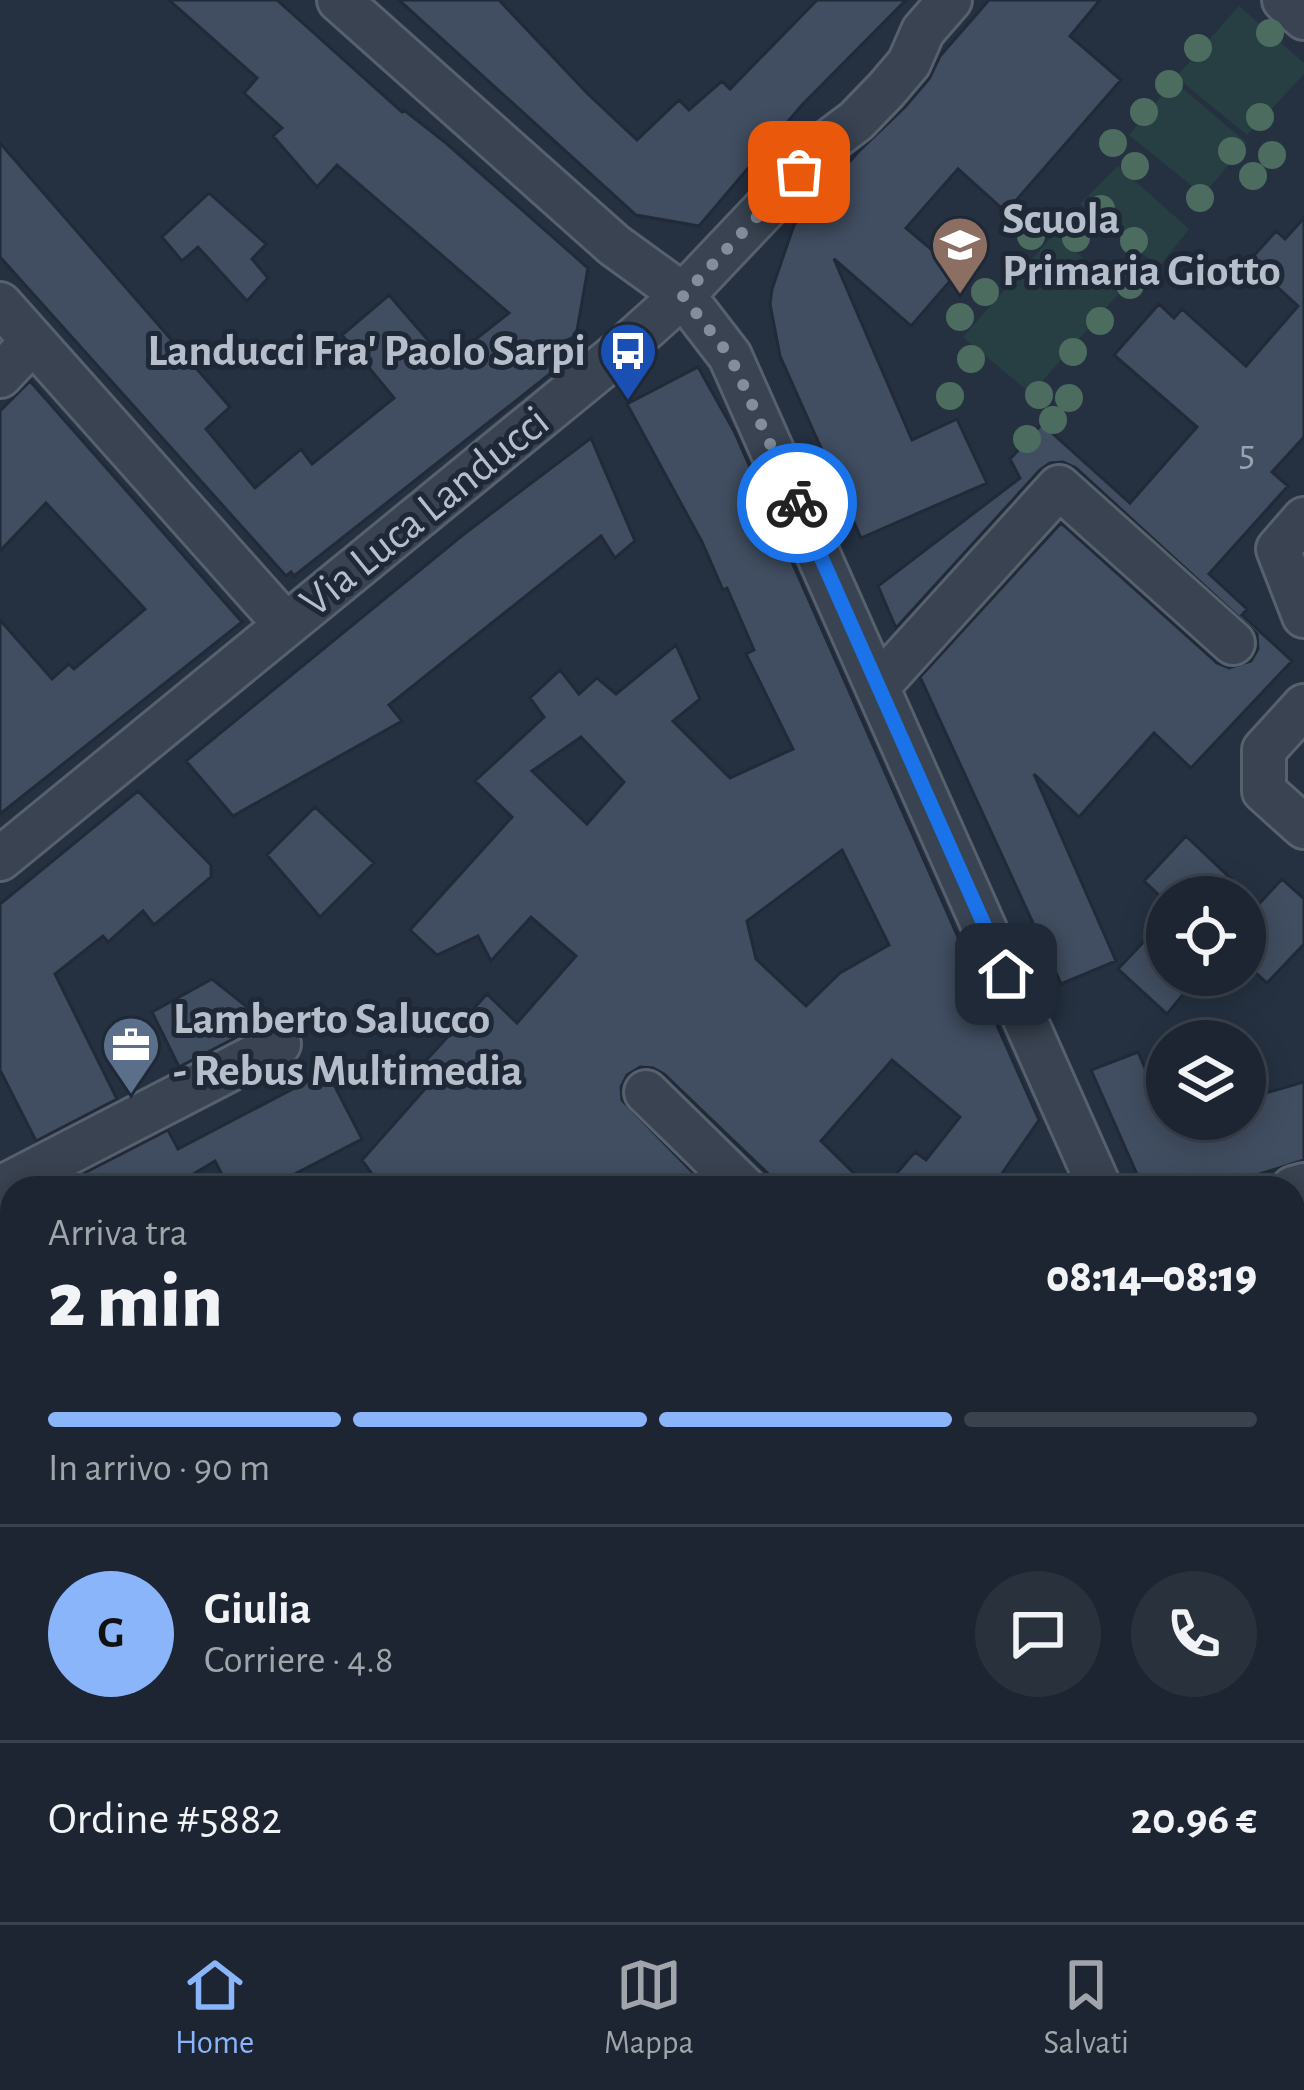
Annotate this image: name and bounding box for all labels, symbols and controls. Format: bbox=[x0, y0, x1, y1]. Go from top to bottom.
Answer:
pin bbox=[748, 121, 850, 223]
icon: bag bbox=[766, 139, 832, 205]
place label: Scuola Primaria Giotto bbox=[1002, 197, 1281, 294]
school or university icon: Scuola Primaria Giotto bbox=[929, 214, 991, 296]
bus stop icon: Landucci Fra' Paolo Sarpi bbox=[597, 320, 659, 402]
place label: Landucci Fra' Paolo Sarpi bbox=[148, 329, 586, 374]
street label: Via Luca Landucci bbox=[292, 398, 558, 626]
house number: 5 bbox=[1239, 434, 1255, 473]
courier bbox=[737, 443, 857, 563]
icon: bike bbox=[764, 470, 830, 536]
map controls bbox=[1146, 876, 1266, 1140]
button: locate bbox=[1146, 876, 1266, 996]
pin bbox=[955, 923, 1057, 1025]
icon: home bbox=[973, 941, 1039, 1007]
place label: Lamberto Salucco - Rebus Multimedia bbox=[173, 997, 523, 1094]
office icon: Lamberto Salucco - Rebus Multimedia bbox=[100, 1014, 162, 1096]
button: layers bbox=[1146, 1020, 1266, 1140]
text: Arriva tra bbox=[48, 1214, 188, 1253]
text: 08:14–08:19 bbox=[1046, 1255, 1257, 1300]
text: 2 min bbox=[48, 1263, 223, 1341]
text: In arrivo · 90 m bbox=[48, 1449, 270, 1488]
button: chat bbox=[975, 1571, 1101, 1697]
button: phone bbox=[1131, 1571, 1257, 1697]
text: Giulia bbox=[204, 1587, 311, 1632]
text: G bbox=[98, 1611, 124, 1656]
text: Corriere · 4.8 bbox=[204, 1641, 393, 1680]
text: Ordine #5882 bbox=[48, 1797, 282, 1842]
text: 20.96 € bbox=[1131, 1797, 1257, 1842]
tab: Home bbox=[175, 1952, 254, 2064]
tab: Mappa bbox=[604, 1952, 694, 2064]
tab: Salvati bbox=[1044, 1952, 1129, 2064]

